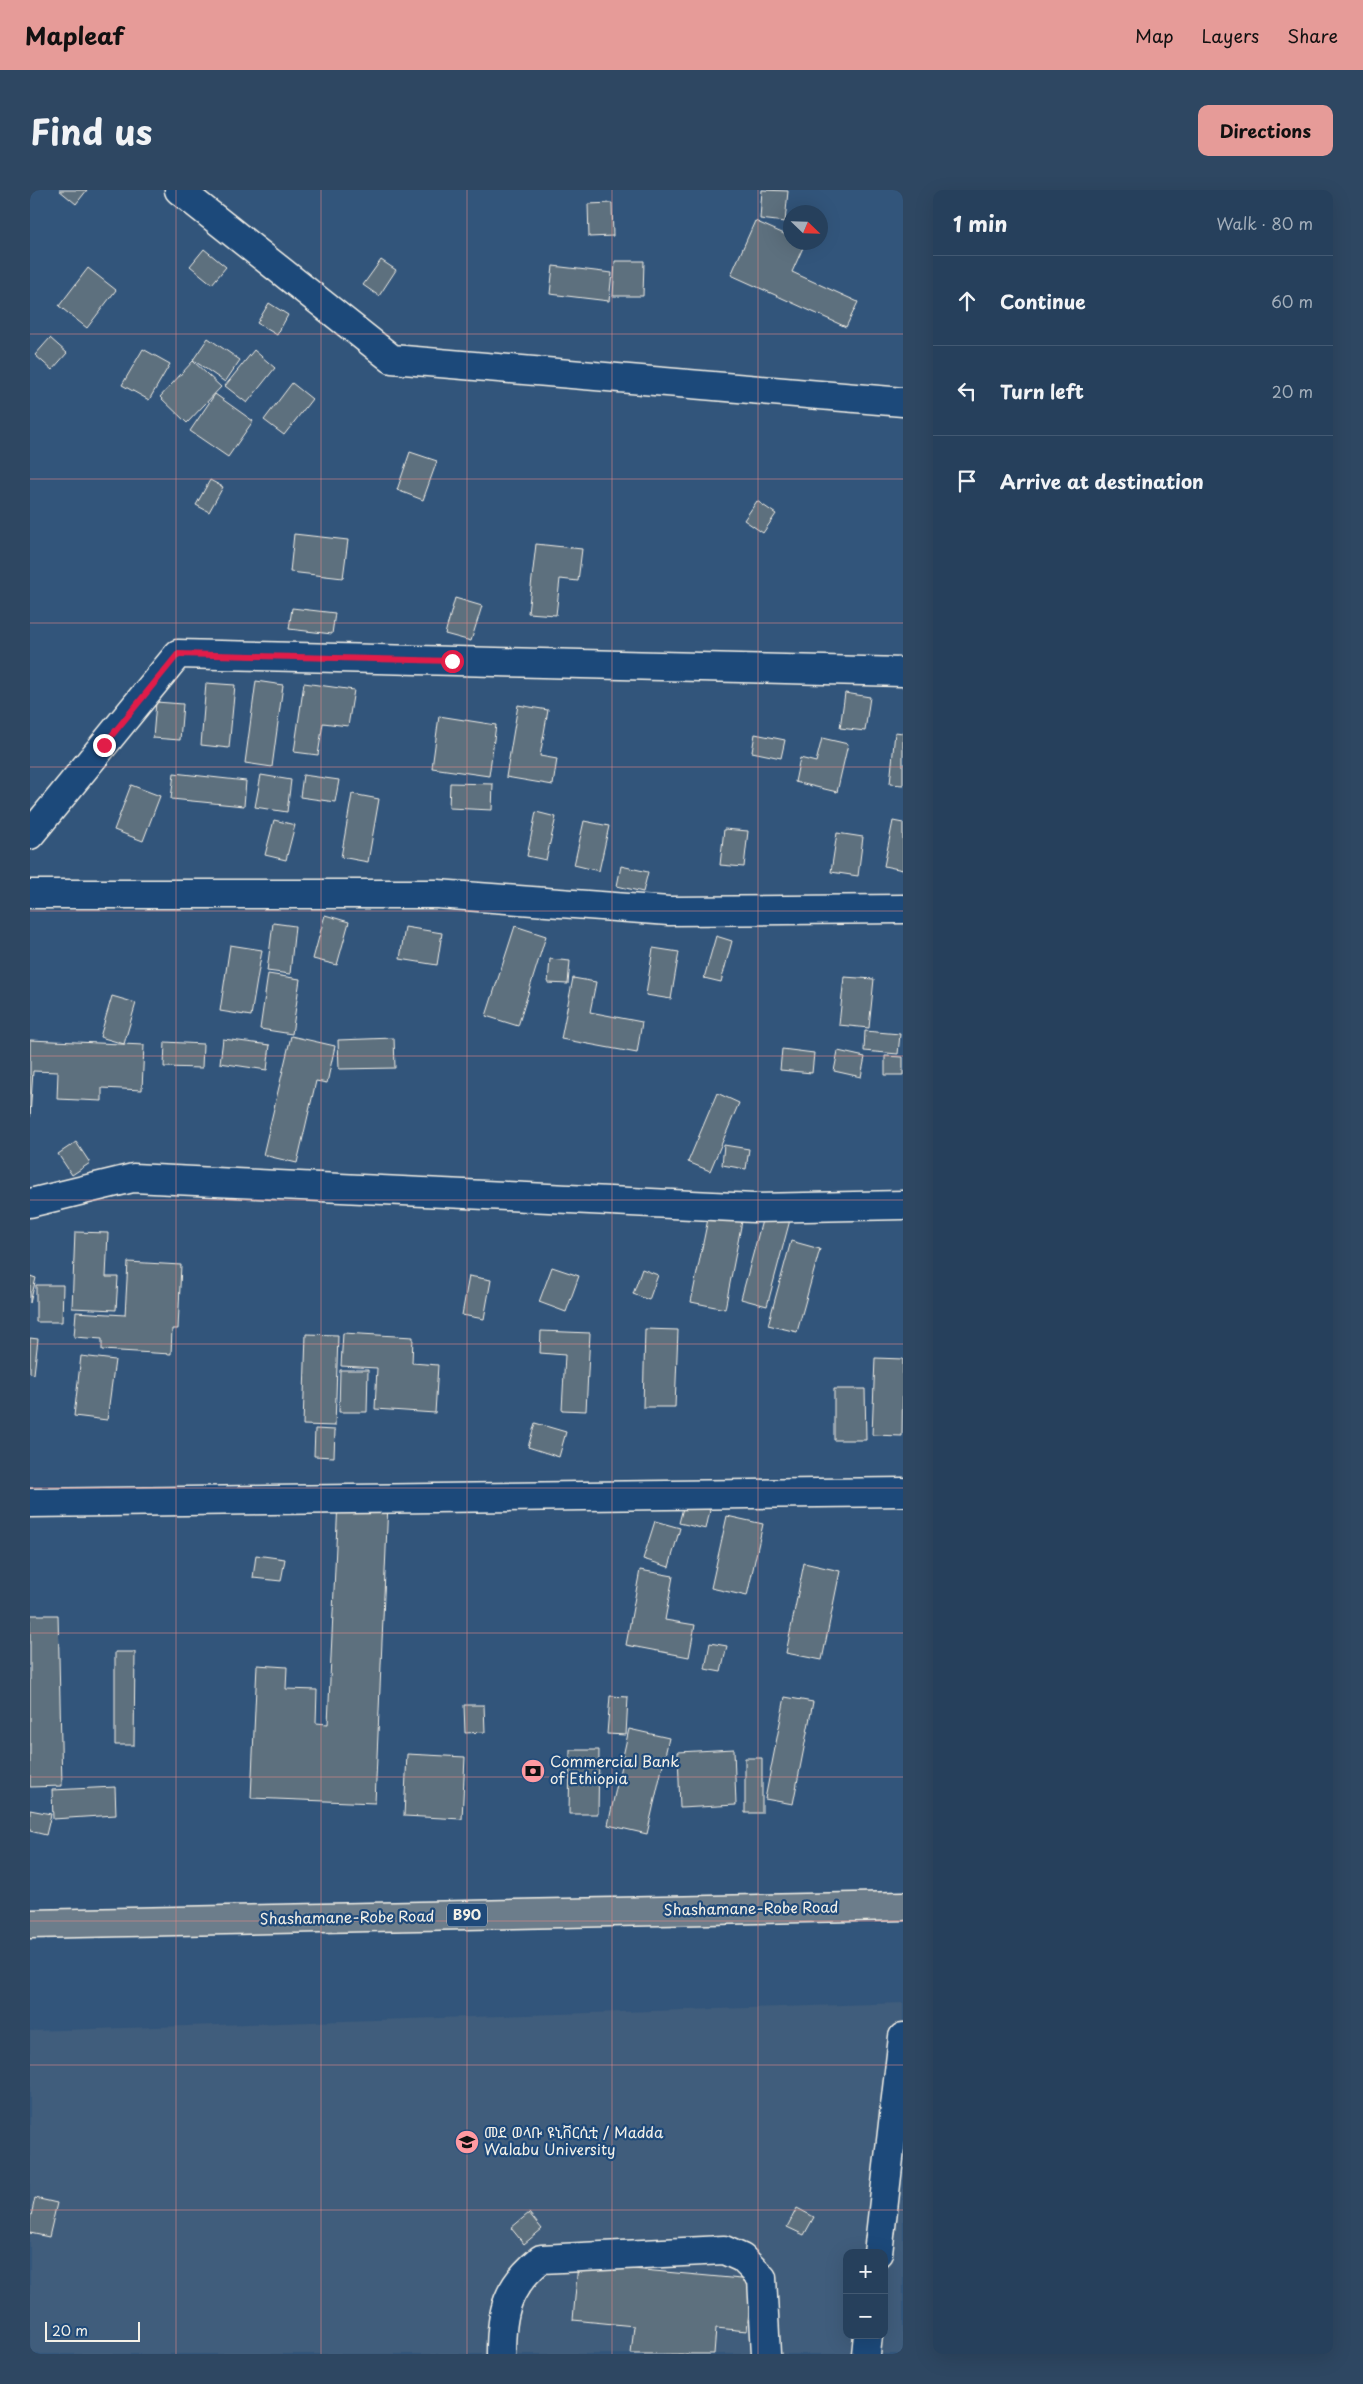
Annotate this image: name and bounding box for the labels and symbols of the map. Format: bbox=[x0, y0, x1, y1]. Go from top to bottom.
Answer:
north arrow bbox=[783, 205, 828, 250]
route start bbox=[441, 650, 464, 673]
route end bbox=[93, 734, 116, 757]
place label: Commercial Bank of Ethiopia bbox=[550, 1749, 679, 1789]
bank icon: Commercial Bank of Ethiopia bbox=[520, 1758, 546, 1784]
street label: Shashamane-Robe Road bbox=[663, 1894, 838, 1921]
street label: Shashamane-Robe Road bbox=[259, 1903, 434, 1930]
road number: B90 bbox=[447, 1904, 487, 1926]
place label: መደ ወላቡ ዩኒቨርሲቲ / Madda Walabu University bbox=[484, 2120, 664, 2160]
school or university icon: መደ ወላቡ ዩኒቨርሲቲ / Madda Walabu University bbox=[454, 2129, 480, 2155]
scale bar bbox=[45, 2319, 140, 2342]

